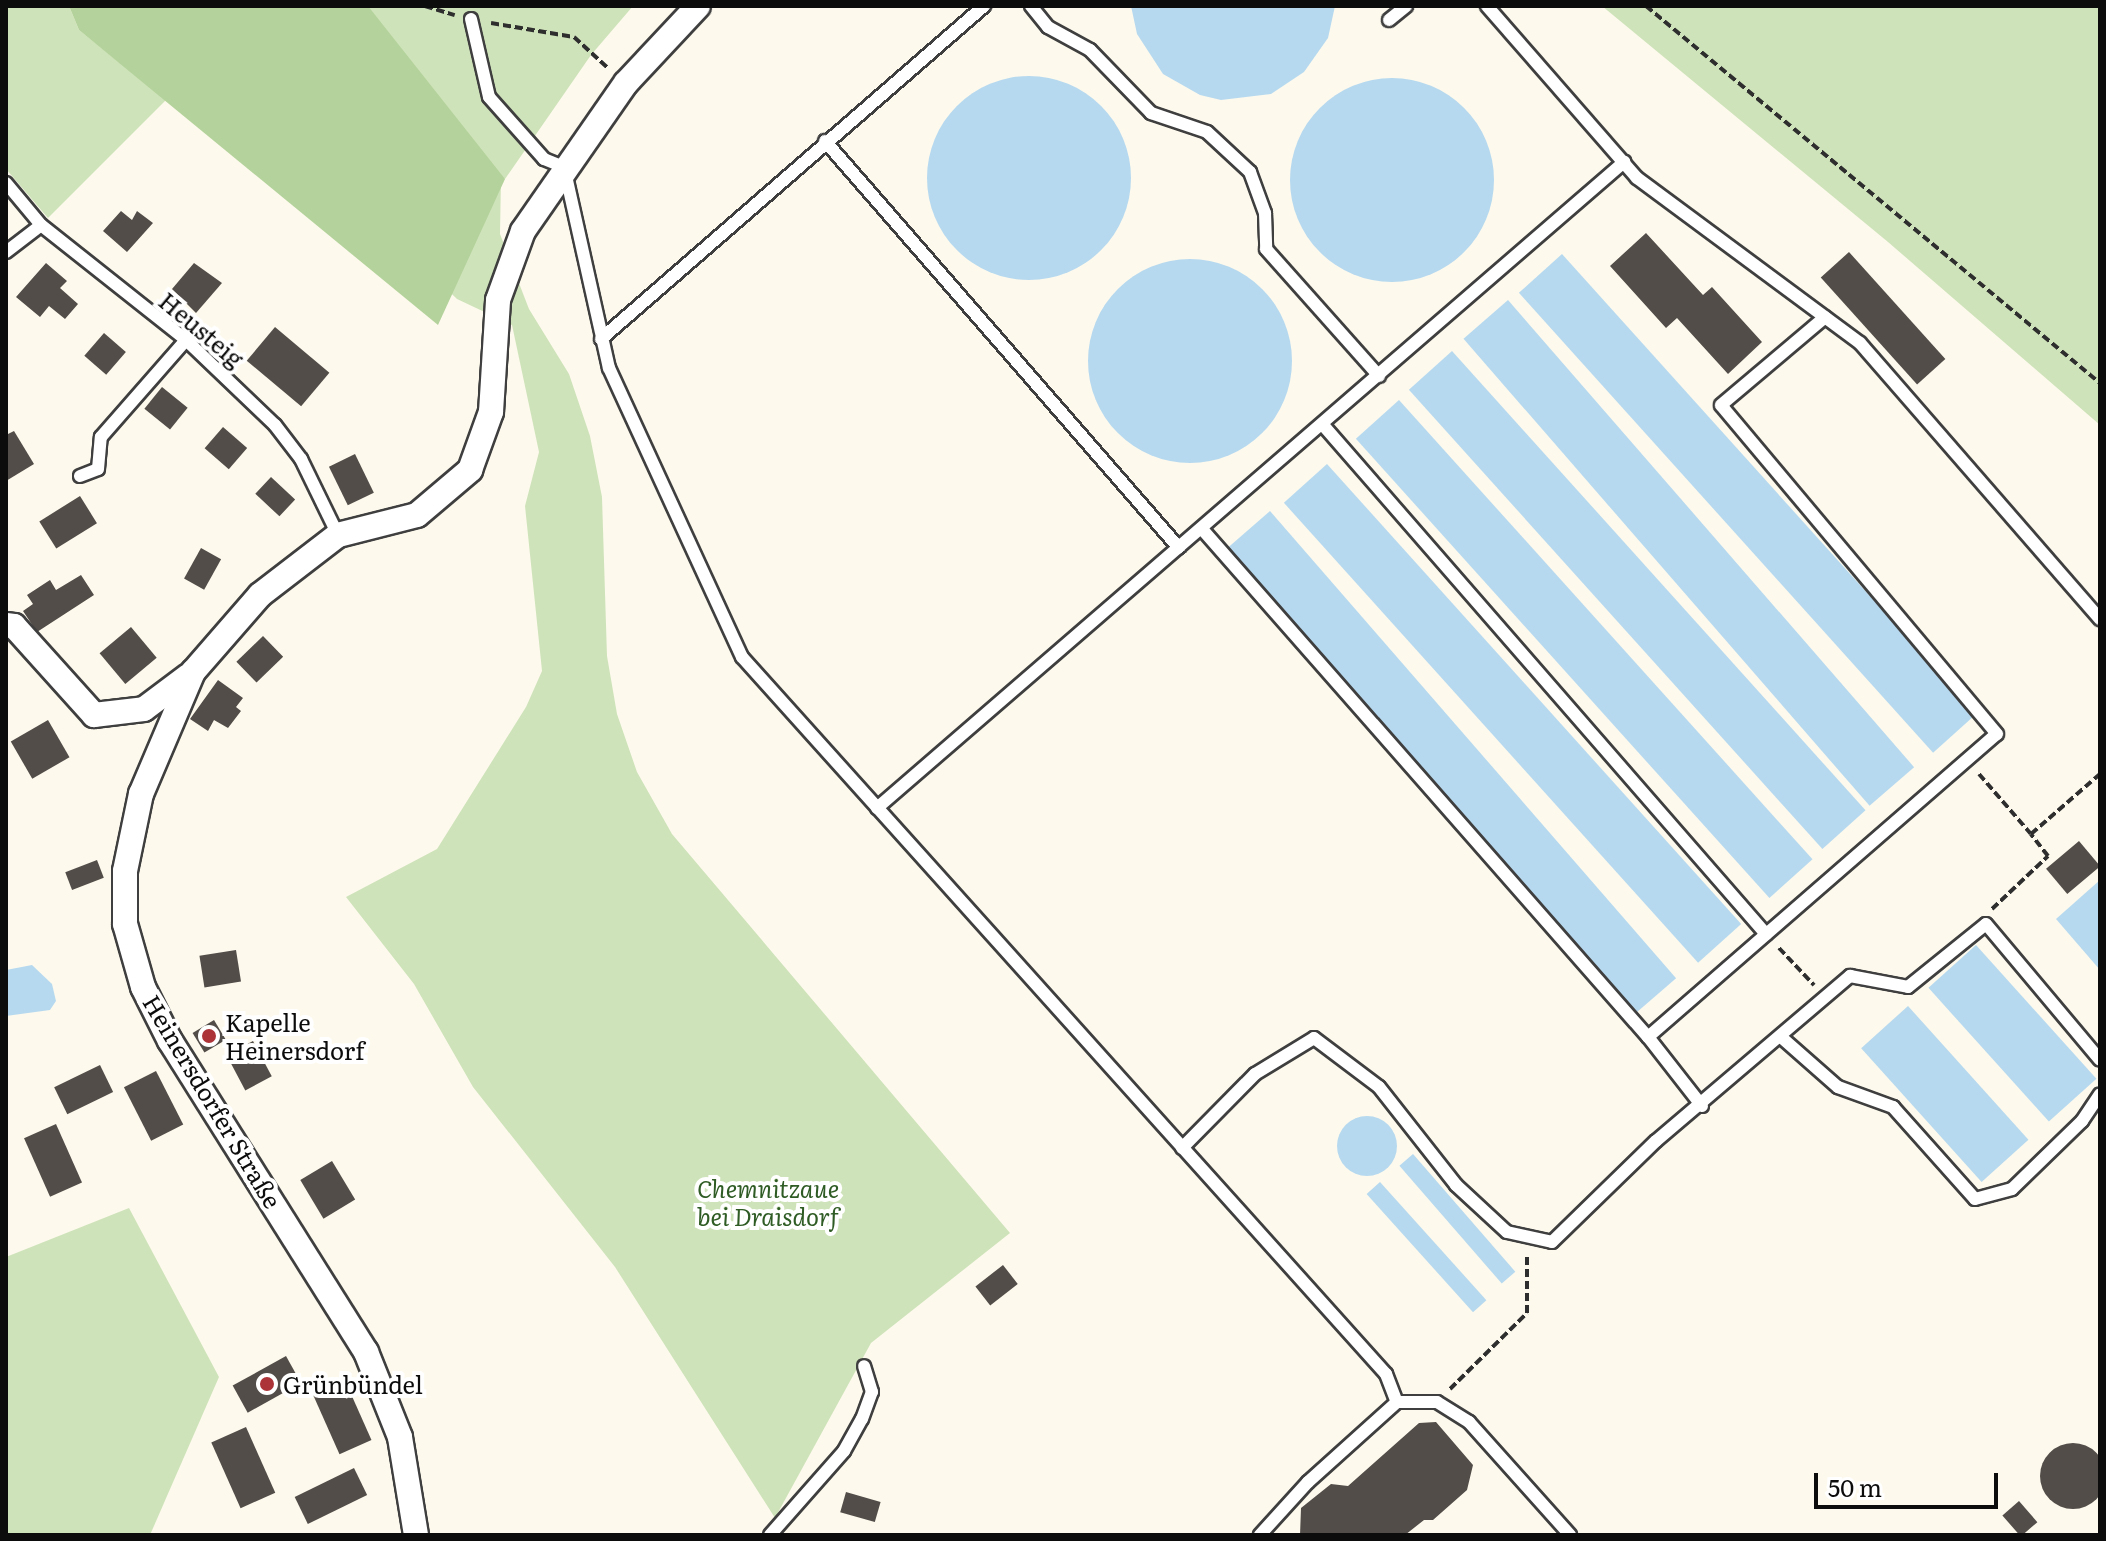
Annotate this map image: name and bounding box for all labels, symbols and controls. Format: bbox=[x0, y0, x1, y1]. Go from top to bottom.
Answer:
street label: Heusteig bbox=[154, 285, 250, 373]
street label: Heinersdorfer Straße bbox=[138, 989, 288, 1213]
place label: Kapelle Heinersdorf bbox=[225, 1008, 364, 1064]
marker: Kapelle Heinersdorf bbox=[200, 1027, 218, 1045]
park label: Chemnitzaue bei Draisdorf bbox=[697, 1174, 839, 1230]
place label: Grünbündel bbox=[283, 1370, 423, 1398]
marker: Grünbündel bbox=[258, 1375, 276, 1393]
scale bar bbox=[1818, 1457, 2002, 1507]
text: 50 m bbox=[1828, 1469, 1882, 1504]

